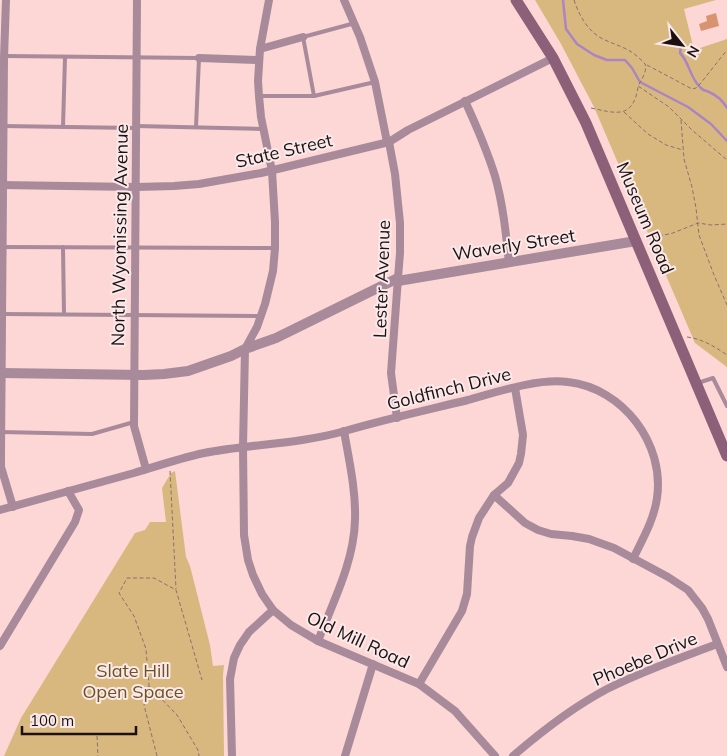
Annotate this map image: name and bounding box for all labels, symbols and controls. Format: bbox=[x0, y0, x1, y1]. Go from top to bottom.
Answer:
north arrow bbox=[657, 20, 707, 70]
text: N bbox=[683, 42, 704, 61]
street label: North Wyomissing Avenue bbox=[106, 124, 133, 346]
street label: State Street bbox=[233, 128, 335, 173]
street label: Museum Road bbox=[612, 158, 679, 277]
street label: Lester Avenue bbox=[368, 219, 395, 338]
street label: Waverly Street bbox=[451, 223, 577, 266]
street label: Goldfinch Drive bbox=[384, 362, 513, 415]
street label: Old Mill Road bbox=[303, 606, 413, 673]
street label: Phoebe Drive bbox=[589, 626, 700, 691]
park label: Slate Hill Open Space bbox=[82, 659, 184, 703]
scale bar bbox=[22, 704, 136, 736]
text: 100 m bbox=[30, 711, 74, 730]

